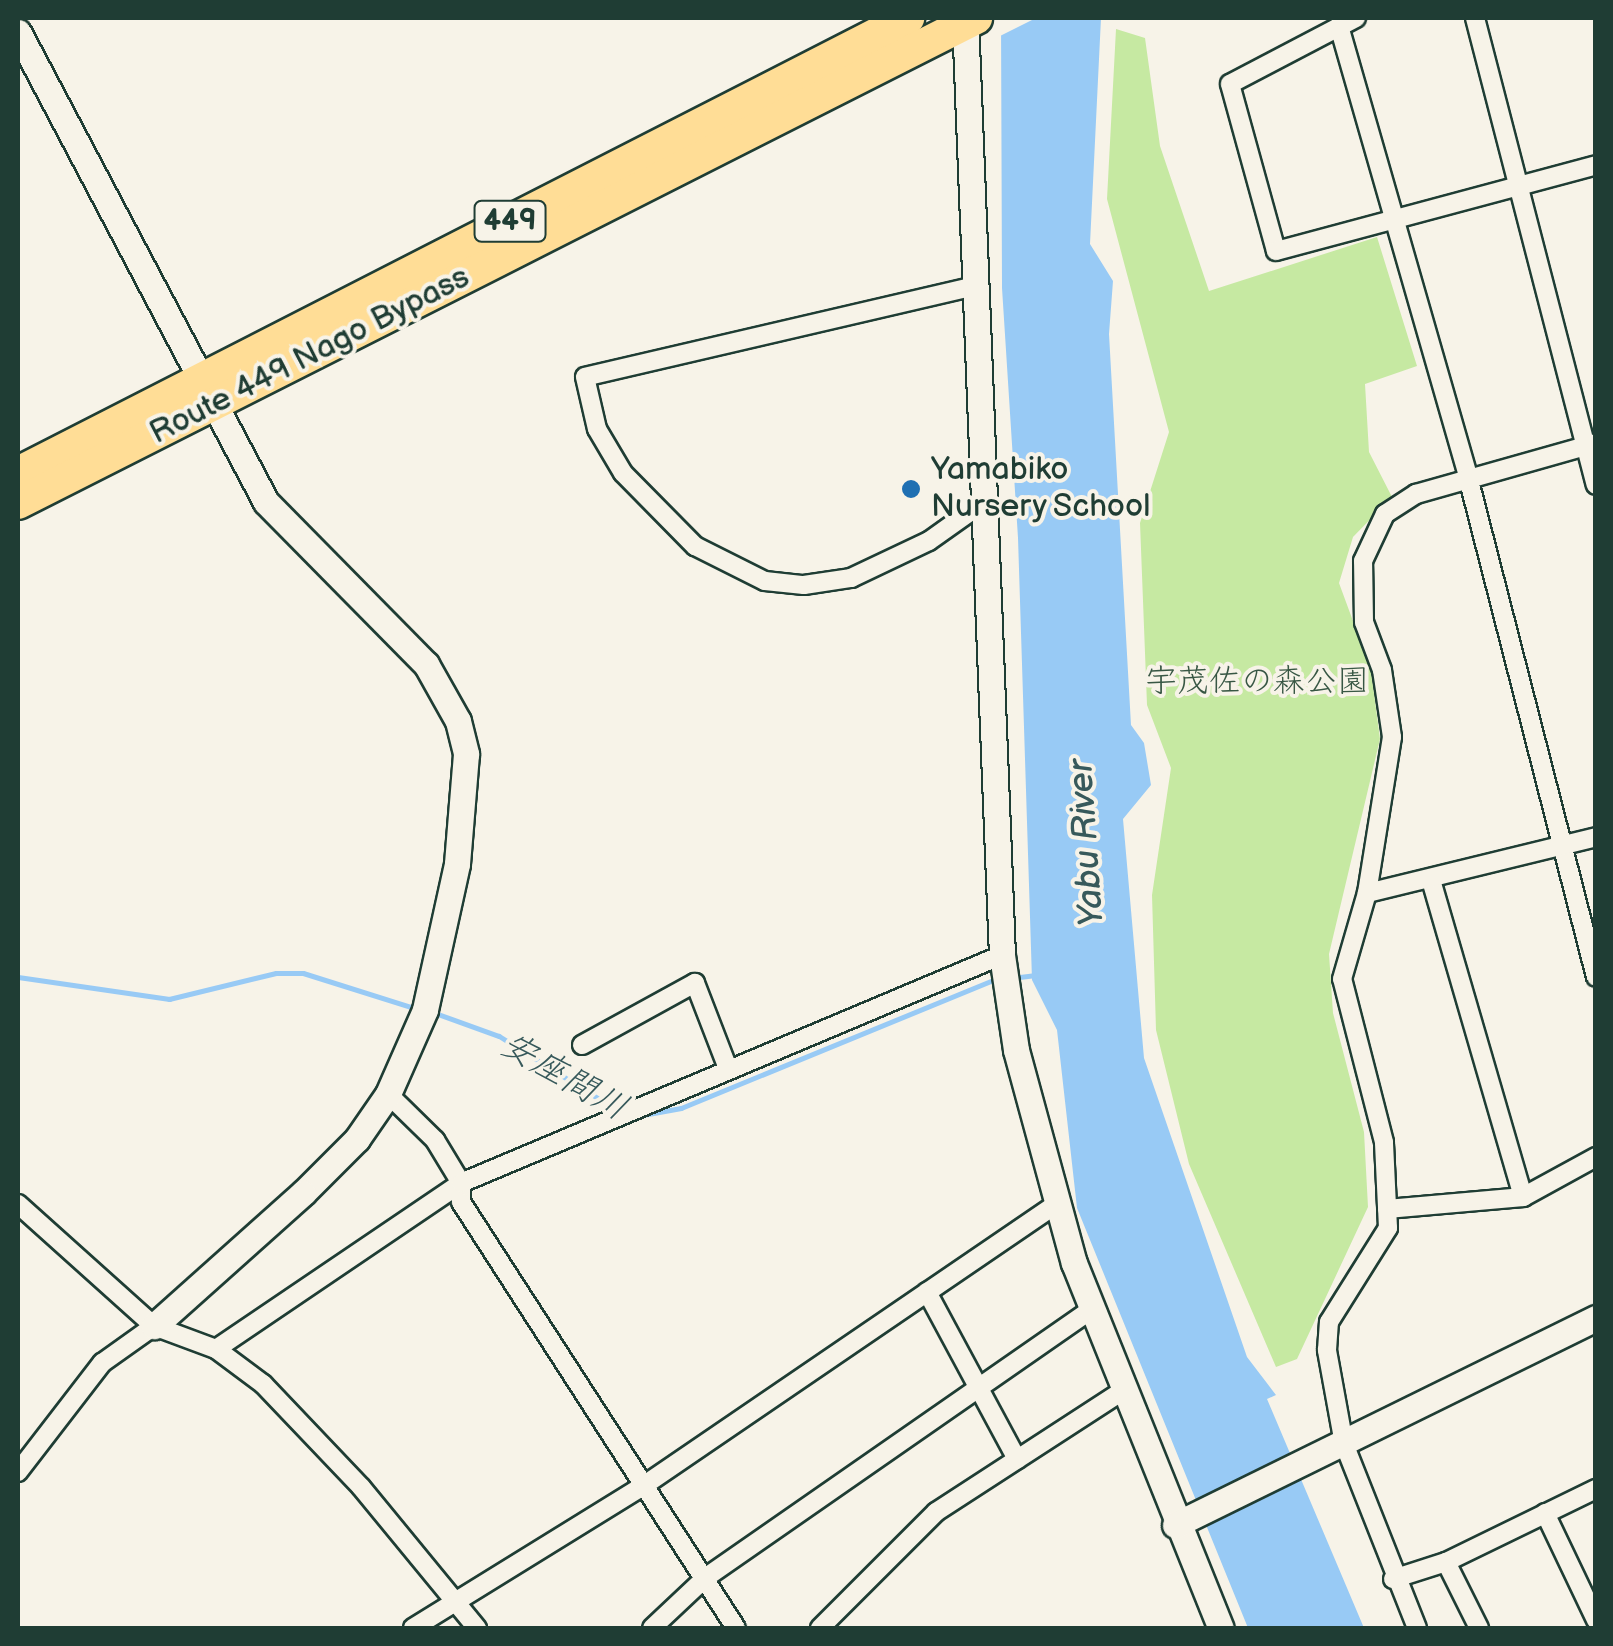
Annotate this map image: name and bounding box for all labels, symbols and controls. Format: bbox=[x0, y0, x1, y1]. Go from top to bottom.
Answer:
road number: 449 bbox=[472, 196, 548, 246]
street label: Route 449 Nago Bypass bbox=[144, 259, 476, 453]
place label: Yamabiko Nursery School bbox=[931, 452, 1153, 527]
marker: Yamabiko Nursery School bbox=[900, 478, 922, 500]
park label: 宇茂佐の森公園 bbox=[1145, 663, 1369, 701]
water label: Yabu River bbox=[1060, 758, 1114, 928]
water label: 安座間川 bbox=[493, 1024, 635, 1130]

